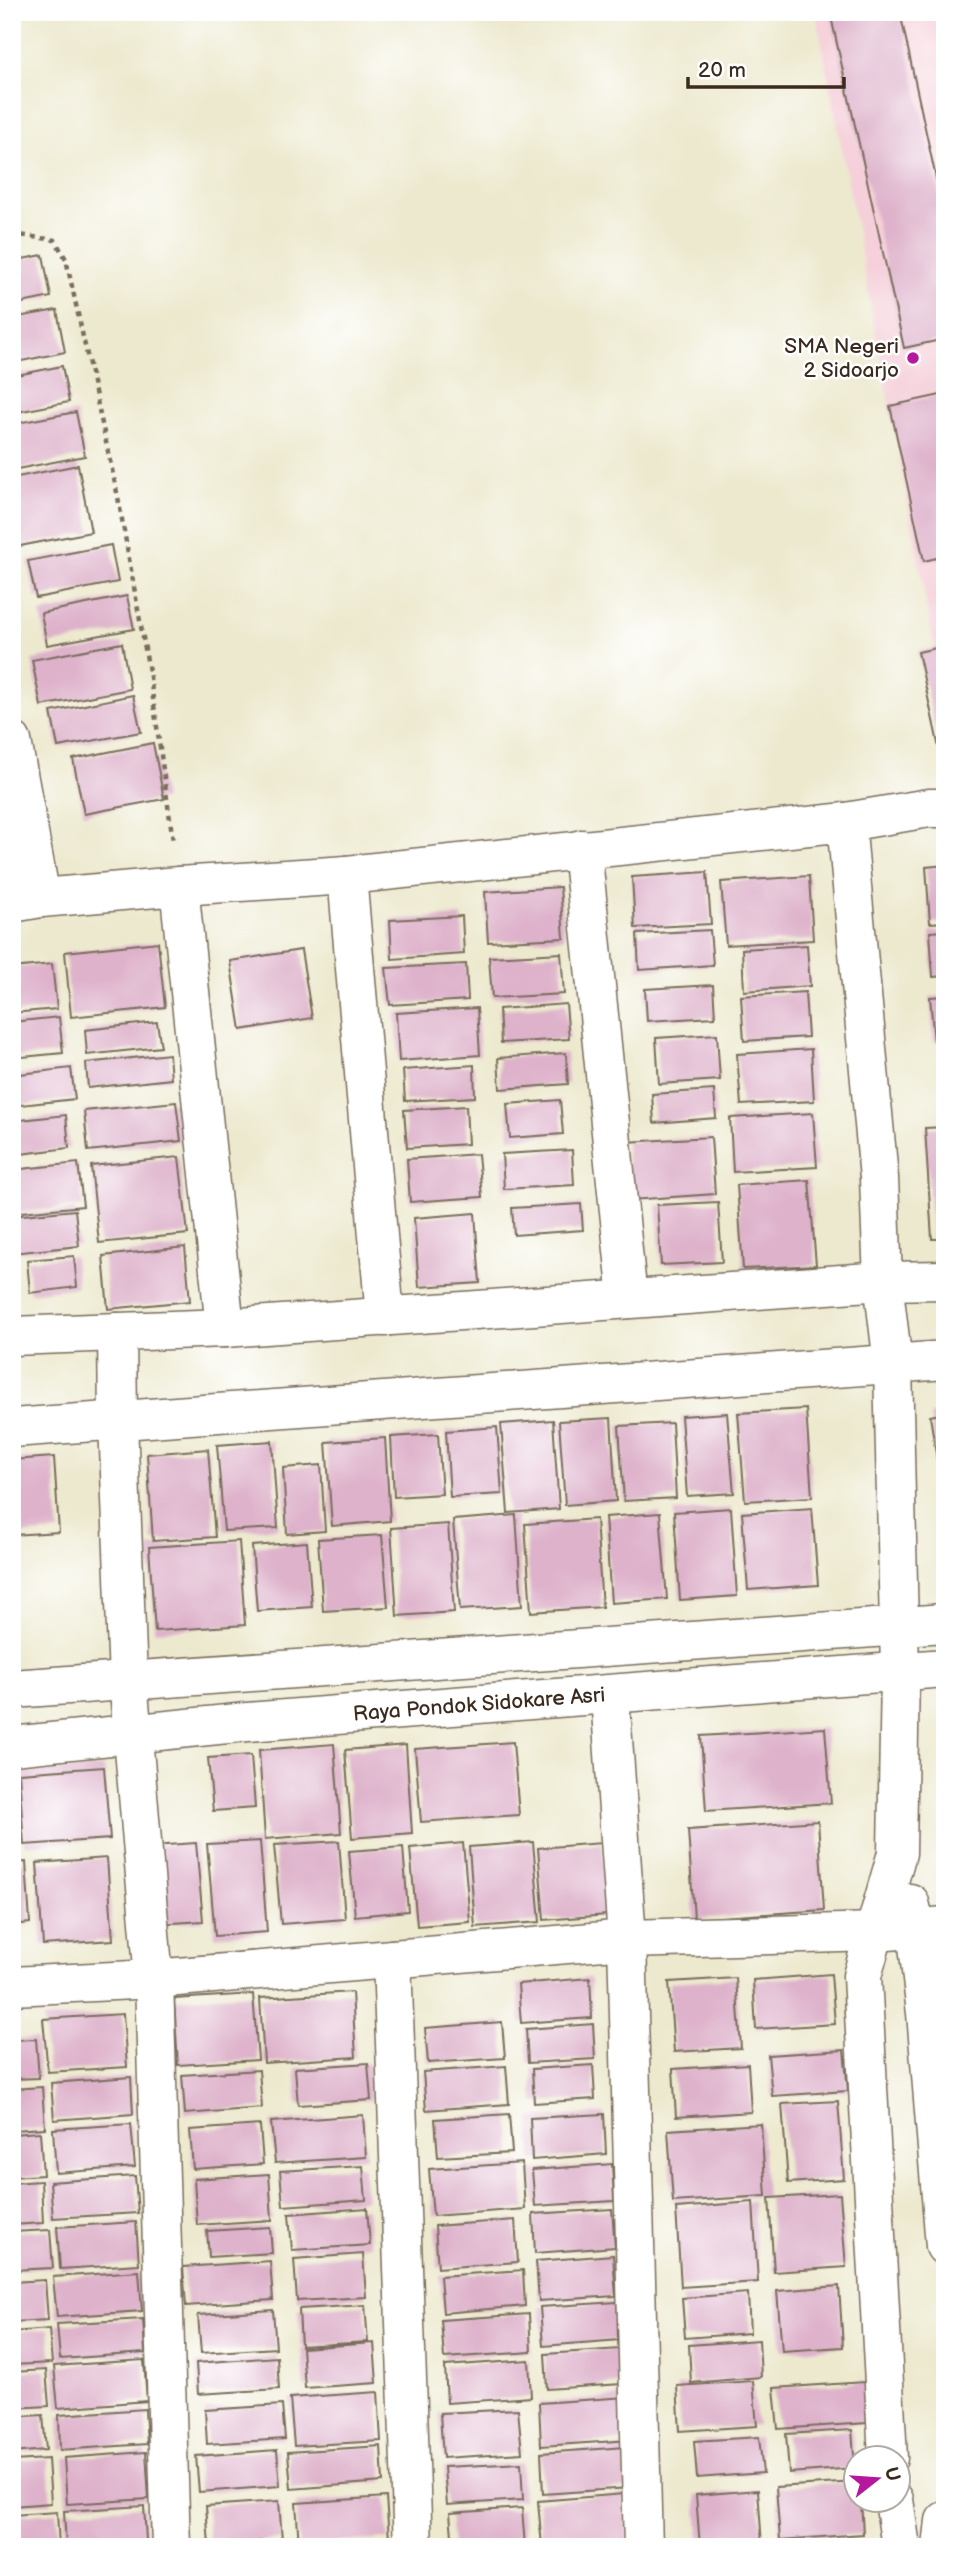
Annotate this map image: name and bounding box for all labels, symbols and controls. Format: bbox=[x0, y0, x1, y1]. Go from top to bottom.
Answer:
scale bar bbox=[688, 46, 843, 90]
text: 20 m bbox=[698, 58, 746, 83]
place label: SMA Negeri 2 Sidoarjo bbox=[784, 334, 899, 383]
marker: SMA Negeri 2 Sidoarjo bbox=[905, 350, 921, 366]
street label: Raya Pondok Sidokare Asri bbox=[352, 1682, 606, 1726]
north arrow bbox=[842, 2444, 912, 2514]
text: U bbox=[879, 2465, 905, 2484]

